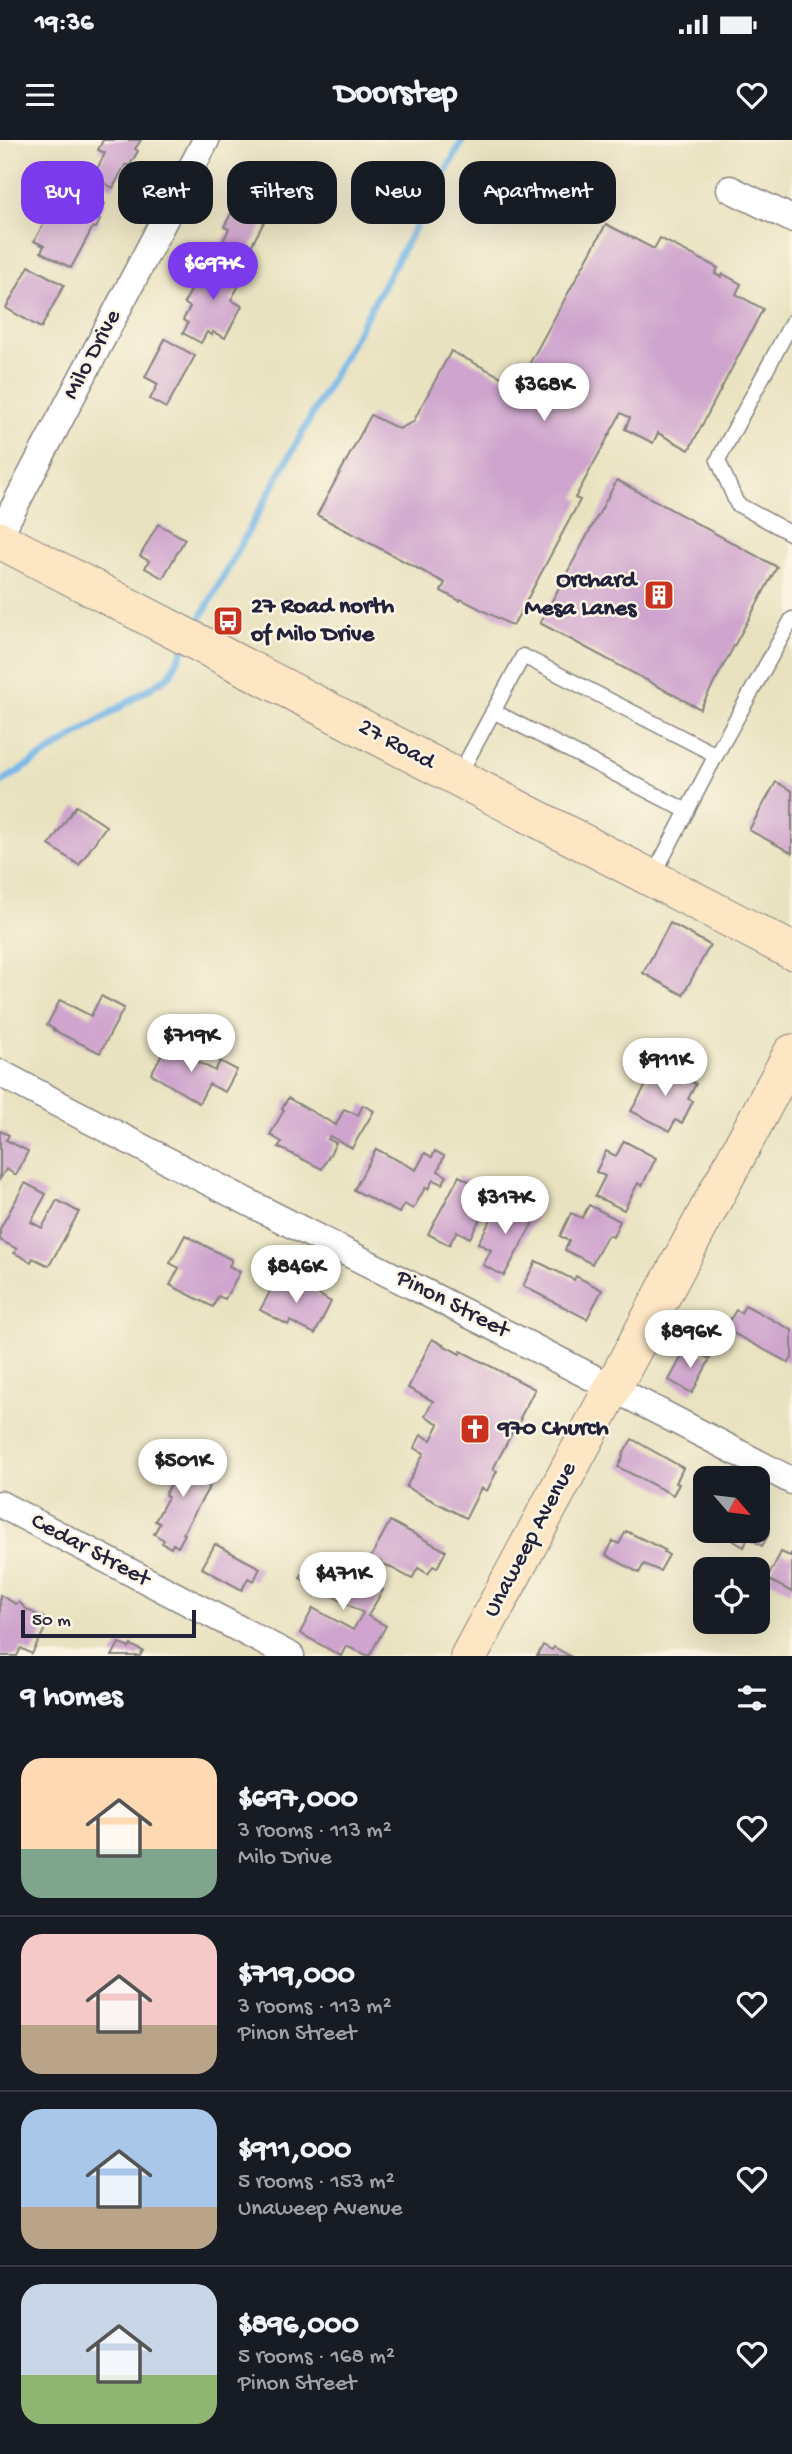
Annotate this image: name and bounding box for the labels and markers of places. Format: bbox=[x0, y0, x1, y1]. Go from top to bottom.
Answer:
pin: $697K bbox=[164, 242, 262, 302]
pin: $368K bbox=[495, 364, 593, 423]
place label: Orchard Mesa Lanes bbox=[524, 567, 639, 624]
building icon: Orchard Mesa Lanes bbox=[642, 578, 676, 612]
place label: 27 Road north of Milo Drive bbox=[250, 593, 394, 650]
bus stop icon: 27 Road north of Milo Drive bbox=[211, 604, 245, 638]
pin: $719K bbox=[142, 1014, 240, 1074]
pin: $911K bbox=[616, 1038, 714, 1098]
pin: $317K bbox=[456, 1176, 554, 1236]
pin: $846K bbox=[247, 1246, 345, 1305]
pin: $896K bbox=[641, 1310, 739, 1370]
church icon: 970 Church bbox=[458, 1412, 492, 1446]
place label: 970 Church bbox=[497, 1415, 609, 1444]
pin: $501K bbox=[134, 1440, 232, 1499]
pin: $471K bbox=[294, 1552, 392, 1612]

